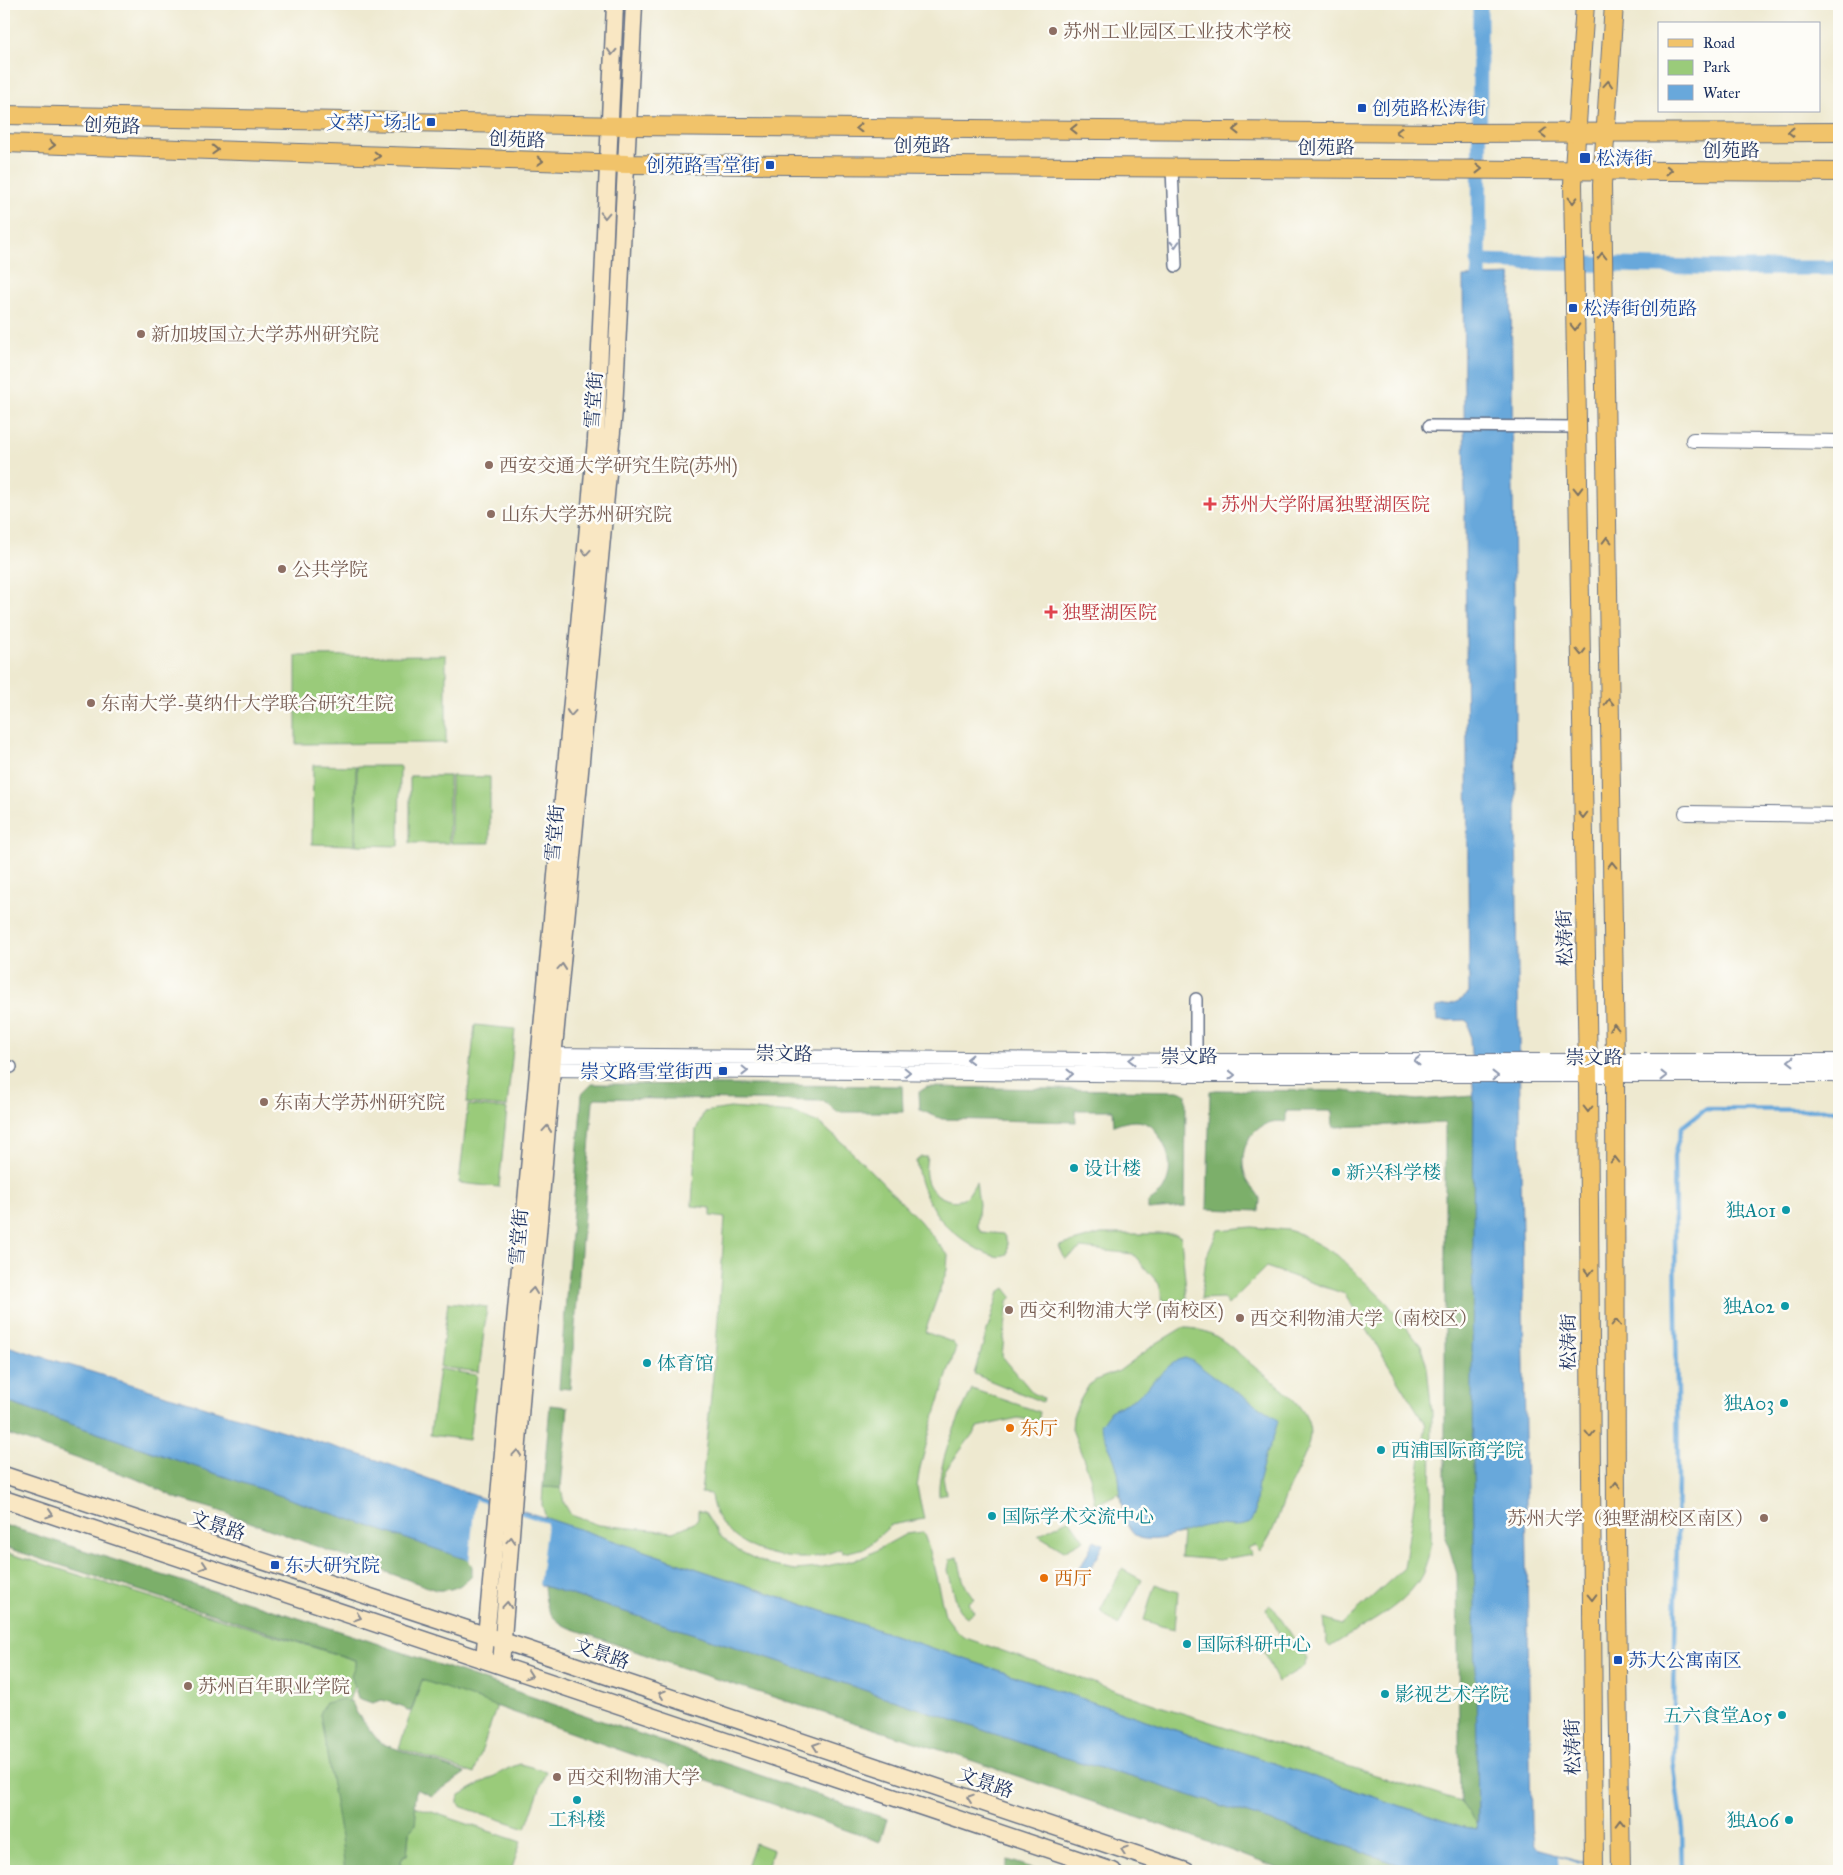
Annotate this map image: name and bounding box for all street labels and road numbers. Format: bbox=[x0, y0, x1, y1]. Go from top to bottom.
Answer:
street label: 创苑路 bbox=[83, 113, 141, 138]
street label: 创苑路 bbox=[488, 127, 546, 152]
street label: 创苑路 bbox=[893, 134, 951, 157]
street label: 创苑路 bbox=[1297, 136, 1355, 159]
street label: 创苑路 bbox=[1702, 139, 1760, 162]
street label: 雪堂街 bbox=[580, 371, 607, 429]
street label: 雪堂街 bbox=[541, 804, 568, 862]
street label: 松涛街 bbox=[1553, 909, 1576, 967]
street label: 崇文路 bbox=[755, 1042, 813, 1065]
street label: 崇文路 bbox=[1160, 1045, 1218, 1068]
street label: 崇文路 bbox=[1565, 1046, 1623, 1069]
street label: 雪堂街 bbox=[505, 1208, 532, 1266]
street label: 松涛街 bbox=[1557, 1313, 1580, 1371]
street label: 文景路 bbox=[187, 1506, 249, 1545]
street label: 文景路 bbox=[571, 1633, 633, 1674]
street label: 松涛街 bbox=[1561, 1718, 1584, 1776]
street label: 文景路 bbox=[955, 1762, 1017, 1803]

